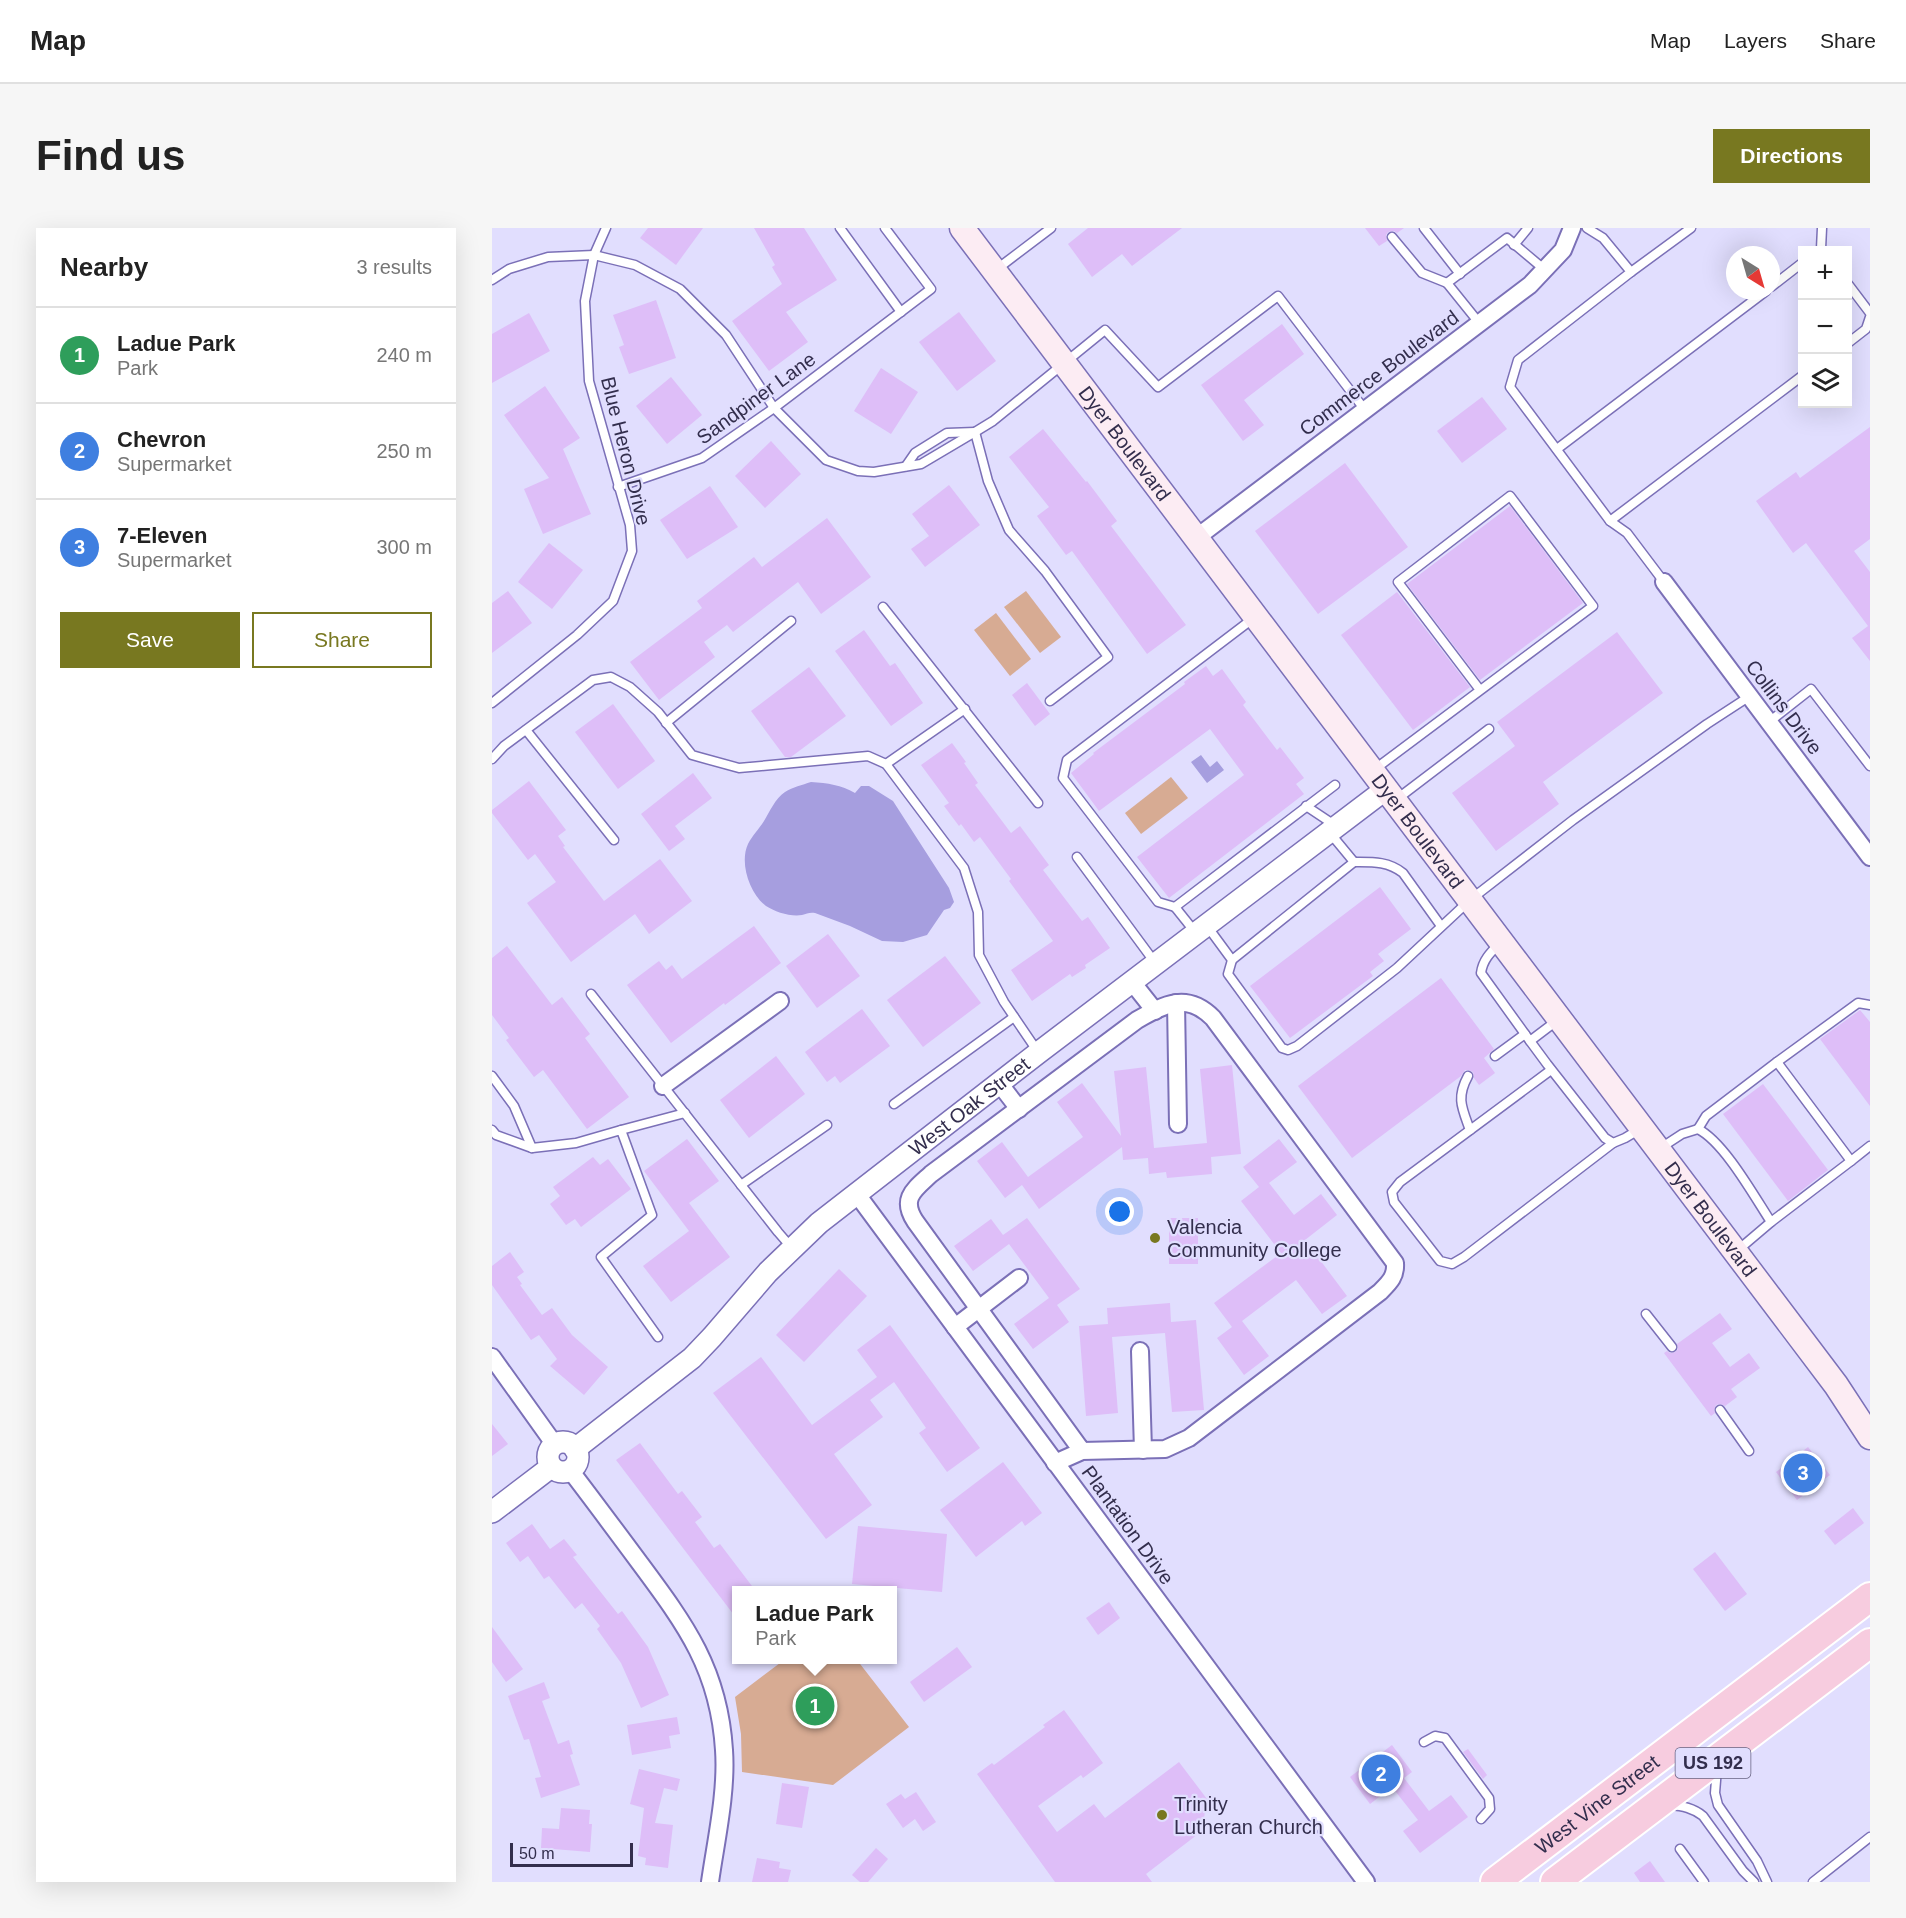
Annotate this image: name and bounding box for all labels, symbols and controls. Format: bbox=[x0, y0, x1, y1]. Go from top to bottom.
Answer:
text: Map bbox=[30, 25, 86, 56]
text: Map bbox=[1650, 29, 1691, 52]
text: Layers bbox=[1724, 29, 1787, 52]
text: Share bbox=[1820, 29, 1876, 52]
button: Directions bbox=[1713, 129, 1870, 183]
text: Find us bbox=[36, 132, 185, 179]
north arrow bbox=[1726, 246, 1780, 300]
map controls bbox=[1798, 246, 1852, 408]
button: + bbox=[1798, 246, 1852, 300]
text: Nearby bbox=[60, 252, 148, 282]
text: 3 results bbox=[356, 256, 432, 278]
button: − bbox=[1798, 300, 1852, 354]
street label: Commerce Boulevard bbox=[1295, 306, 1463, 440]
text: Ladue Park bbox=[117, 331, 236, 356]
text: 1 bbox=[74, 344, 85, 366]
text: 240 m bbox=[376, 344, 432, 366]
street label: Sandpiner Lane bbox=[692, 348, 820, 448]
button: layers bbox=[1798, 354, 1852, 408]
text: Park bbox=[117, 357, 158, 379]
street label: Blue Heron Drive bbox=[597, 374, 655, 528]
street label: Dyer Boulevard bbox=[1074, 382, 1175, 505]
text: Chevron bbox=[117, 427, 206, 452]
text: 2 bbox=[74, 440, 85, 462]
text: 250 m bbox=[376, 440, 432, 462]
text: Supermarket bbox=[117, 453, 232, 475]
text: 7-Eleven bbox=[117, 523, 208, 548]
text: 3 bbox=[74, 536, 85, 558]
text: 300 m bbox=[376, 536, 432, 558]
text: Supermarket bbox=[117, 549, 232, 571]
button: Save bbox=[60, 612, 240, 668]
button: Share bbox=[252, 612, 432, 668]
street label: Collins Drive bbox=[1741, 656, 1827, 758]
street label: Dyer Boulevard bbox=[1367, 770, 1468, 893]
street label: West Oak Street bbox=[905, 1052, 1034, 1160]
street label: Dyer Boulevard bbox=[1660, 1157, 1761, 1281]
your location bbox=[1105, 1197, 1134, 1226]
place label: Valencia Community College bbox=[1167, 1216, 1342, 1261]
marker: Valencia Community College bbox=[1148, 1231, 1162, 1245]
pin: 3 bbox=[1784, 1450, 1822, 1496]
street label: Plantation Drive bbox=[1078, 1461, 1178, 1589]
popup bbox=[732, 1586, 897, 1664]
text: Ladue Park bbox=[755, 1601, 874, 1626]
text: Park bbox=[755, 1627, 796, 1649]
pin: 1 bbox=[796, 1684, 834, 1728]
road number: US 192 bbox=[1676, 1748, 1750, 1778]
street label: West Vine Street bbox=[1531, 1750, 1663, 1859]
pin: 2 bbox=[1362, 1752, 1400, 1796]
place label: Trinity Lutheran Church bbox=[1174, 1793, 1323, 1838]
marker: Trinity Lutheran Church bbox=[1155, 1808, 1169, 1822]
scale bar bbox=[510, 1840, 633, 1868]
text: 50 m bbox=[519, 1845, 555, 1862]

